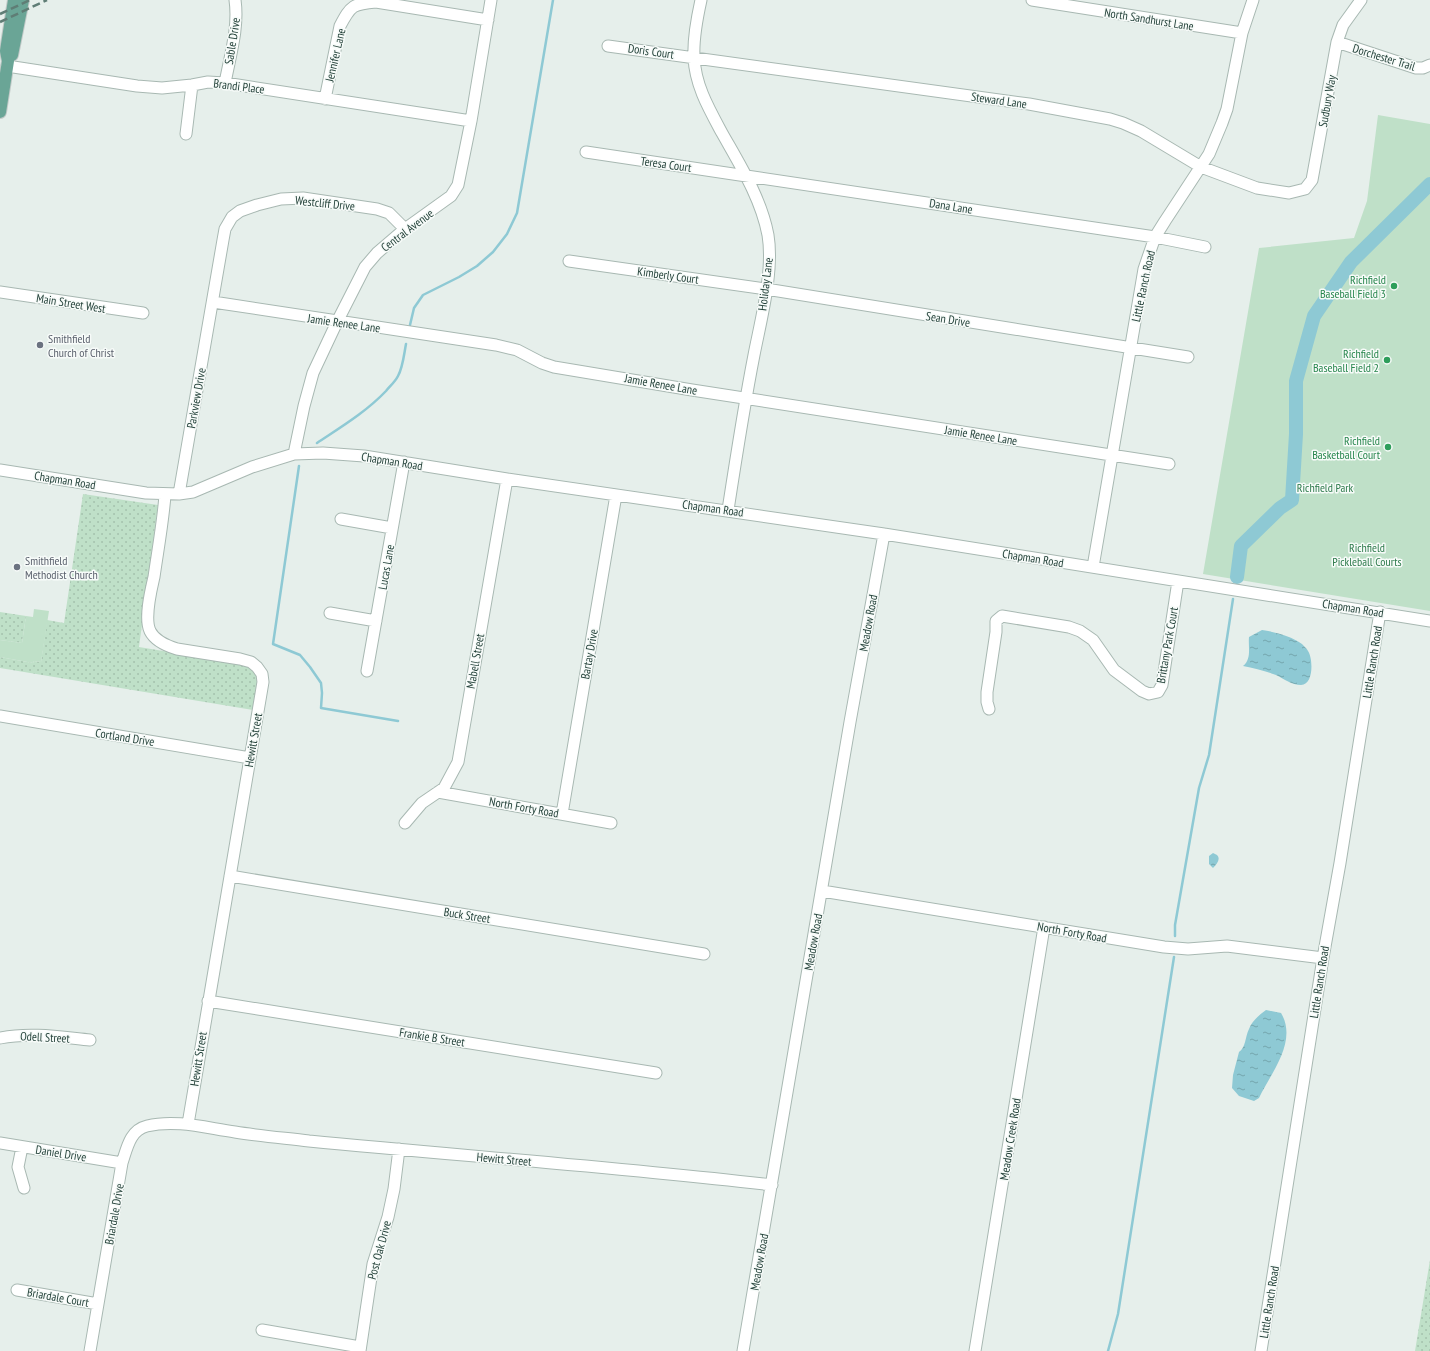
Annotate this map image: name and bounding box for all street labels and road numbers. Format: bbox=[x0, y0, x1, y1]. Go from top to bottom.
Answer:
street label: North Sandhurst Lane bbox=[1103, 5, 1195, 33]
street label: Sable Drive bbox=[221, 16, 243, 66]
street label: Jennifer Lane bbox=[321, 27, 348, 84]
street label: Doris Court bbox=[627, 40, 676, 62]
street label: Dorchester Trail bbox=[1351, 40, 1417, 74]
street label: Sudbury Way bbox=[1315, 73, 1339, 128]
street label: Brandi Place bbox=[213, 75, 265, 97]
street label: Steward Lane bbox=[970, 89, 1028, 111]
street label: Teresa Court bbox=[640, 153, 693, 175]
street label: Westcliff Drive bbox=[294, 192, 356, 214]
street label: Dana Lane bbox=[928, 195, 974, 217]
street label: Central Avenue bbox=[378, 205, 436, 255]
street label: Little Ranch Road bbox=[1128, 249, 1158, 323]
street label: Holiday Lane bbox=[754, 256, 776, 311]
street label: Kimberly Court bbox=[636, 263, 700, 287]
street label: Main Street West bbox=[35, 290, 107, 316]
street label: Sean Drive bbox=[925, 308, 971, 330]
street label: Jamie Renee Lane bbox=[306, 310, 381, 336]
street label: Parkview Drive bbox=[183, 367, 209, 429]
street label: Jamie Renee Lane bbox=[623, 370, 698, 398]
street label: Jamie Renee Lane bbox=[943, 422, 1018, 448]
street label: Chapman Road bbox=[360, 449, 424, 473]
street label: Chapman Road bbox=[33, 468, 97, 492]
street label: Chapman Road bbox=[681, 496, 745, 520]
street label: Lucas Lane bbox=[375, 543, 397, 591]
street label: Chapman Road bbox=[1001, 546, 1065, 570]
street label: Meadow Road bbox=[856, 593, 880, 653]
street label: Chapman Road bbox=[1321, 596, 1385, 620]
street label: Brittany Park Court bbox=[1153, 605, 1181, 684]
street label: Little Ranch Road bbox=[1359, 625, 1385, 699]
street label: Bartay Drive bbox=[577, 628, 601, 680]
street label: Mabell Street bbox=[463, 632, 487, 690]
street label: Hewitt Street bbox=[241, 711, 265, 768]
street label: Cortland Drive bbox=[94, 725, 156, 749]
street label: North Forty Road bbox=[488, 793, 560, 821]
street label: Buck Street bbox=[443, 904, 492, 926]
street label: Meadow Road bbox=[801, 912, 825, 972]
street label: North Forty Road bbox=[1036, 918, 1108, 946]
street label: Little Ranch Road bbox=[1306, 945, 1332, 1019]
street label: Frankie B Street bbox=[398, 1024, 467, 1050]
street label: Odell Street bbox=[20, 1028, 71, 1046]
street label: Hewitt Street bbox=[186, 1030, 210, 1087]
street label: Meadow Creek Road bbox=[996, 1097, 1024, 1181]
street label: Daniel Drive bbox=[35, 1142, 87, 1164]
street label: Hewitt Street bbox=[476, 1149, 533, 1169]
street label: Briardale Drive bbox=[101, 1182, 127, 1246]
street label: Post Oak Drive bbox=[364, 1219, 394, 1281]
street label: Meadow Road bbox=[747, 1232, 771, 1292]
street label: Little Ranch Road bbox=[1256, 1265, 1282, 1339]
street label: Briardale Court bbox=[26, 1284, 91, 1310]

